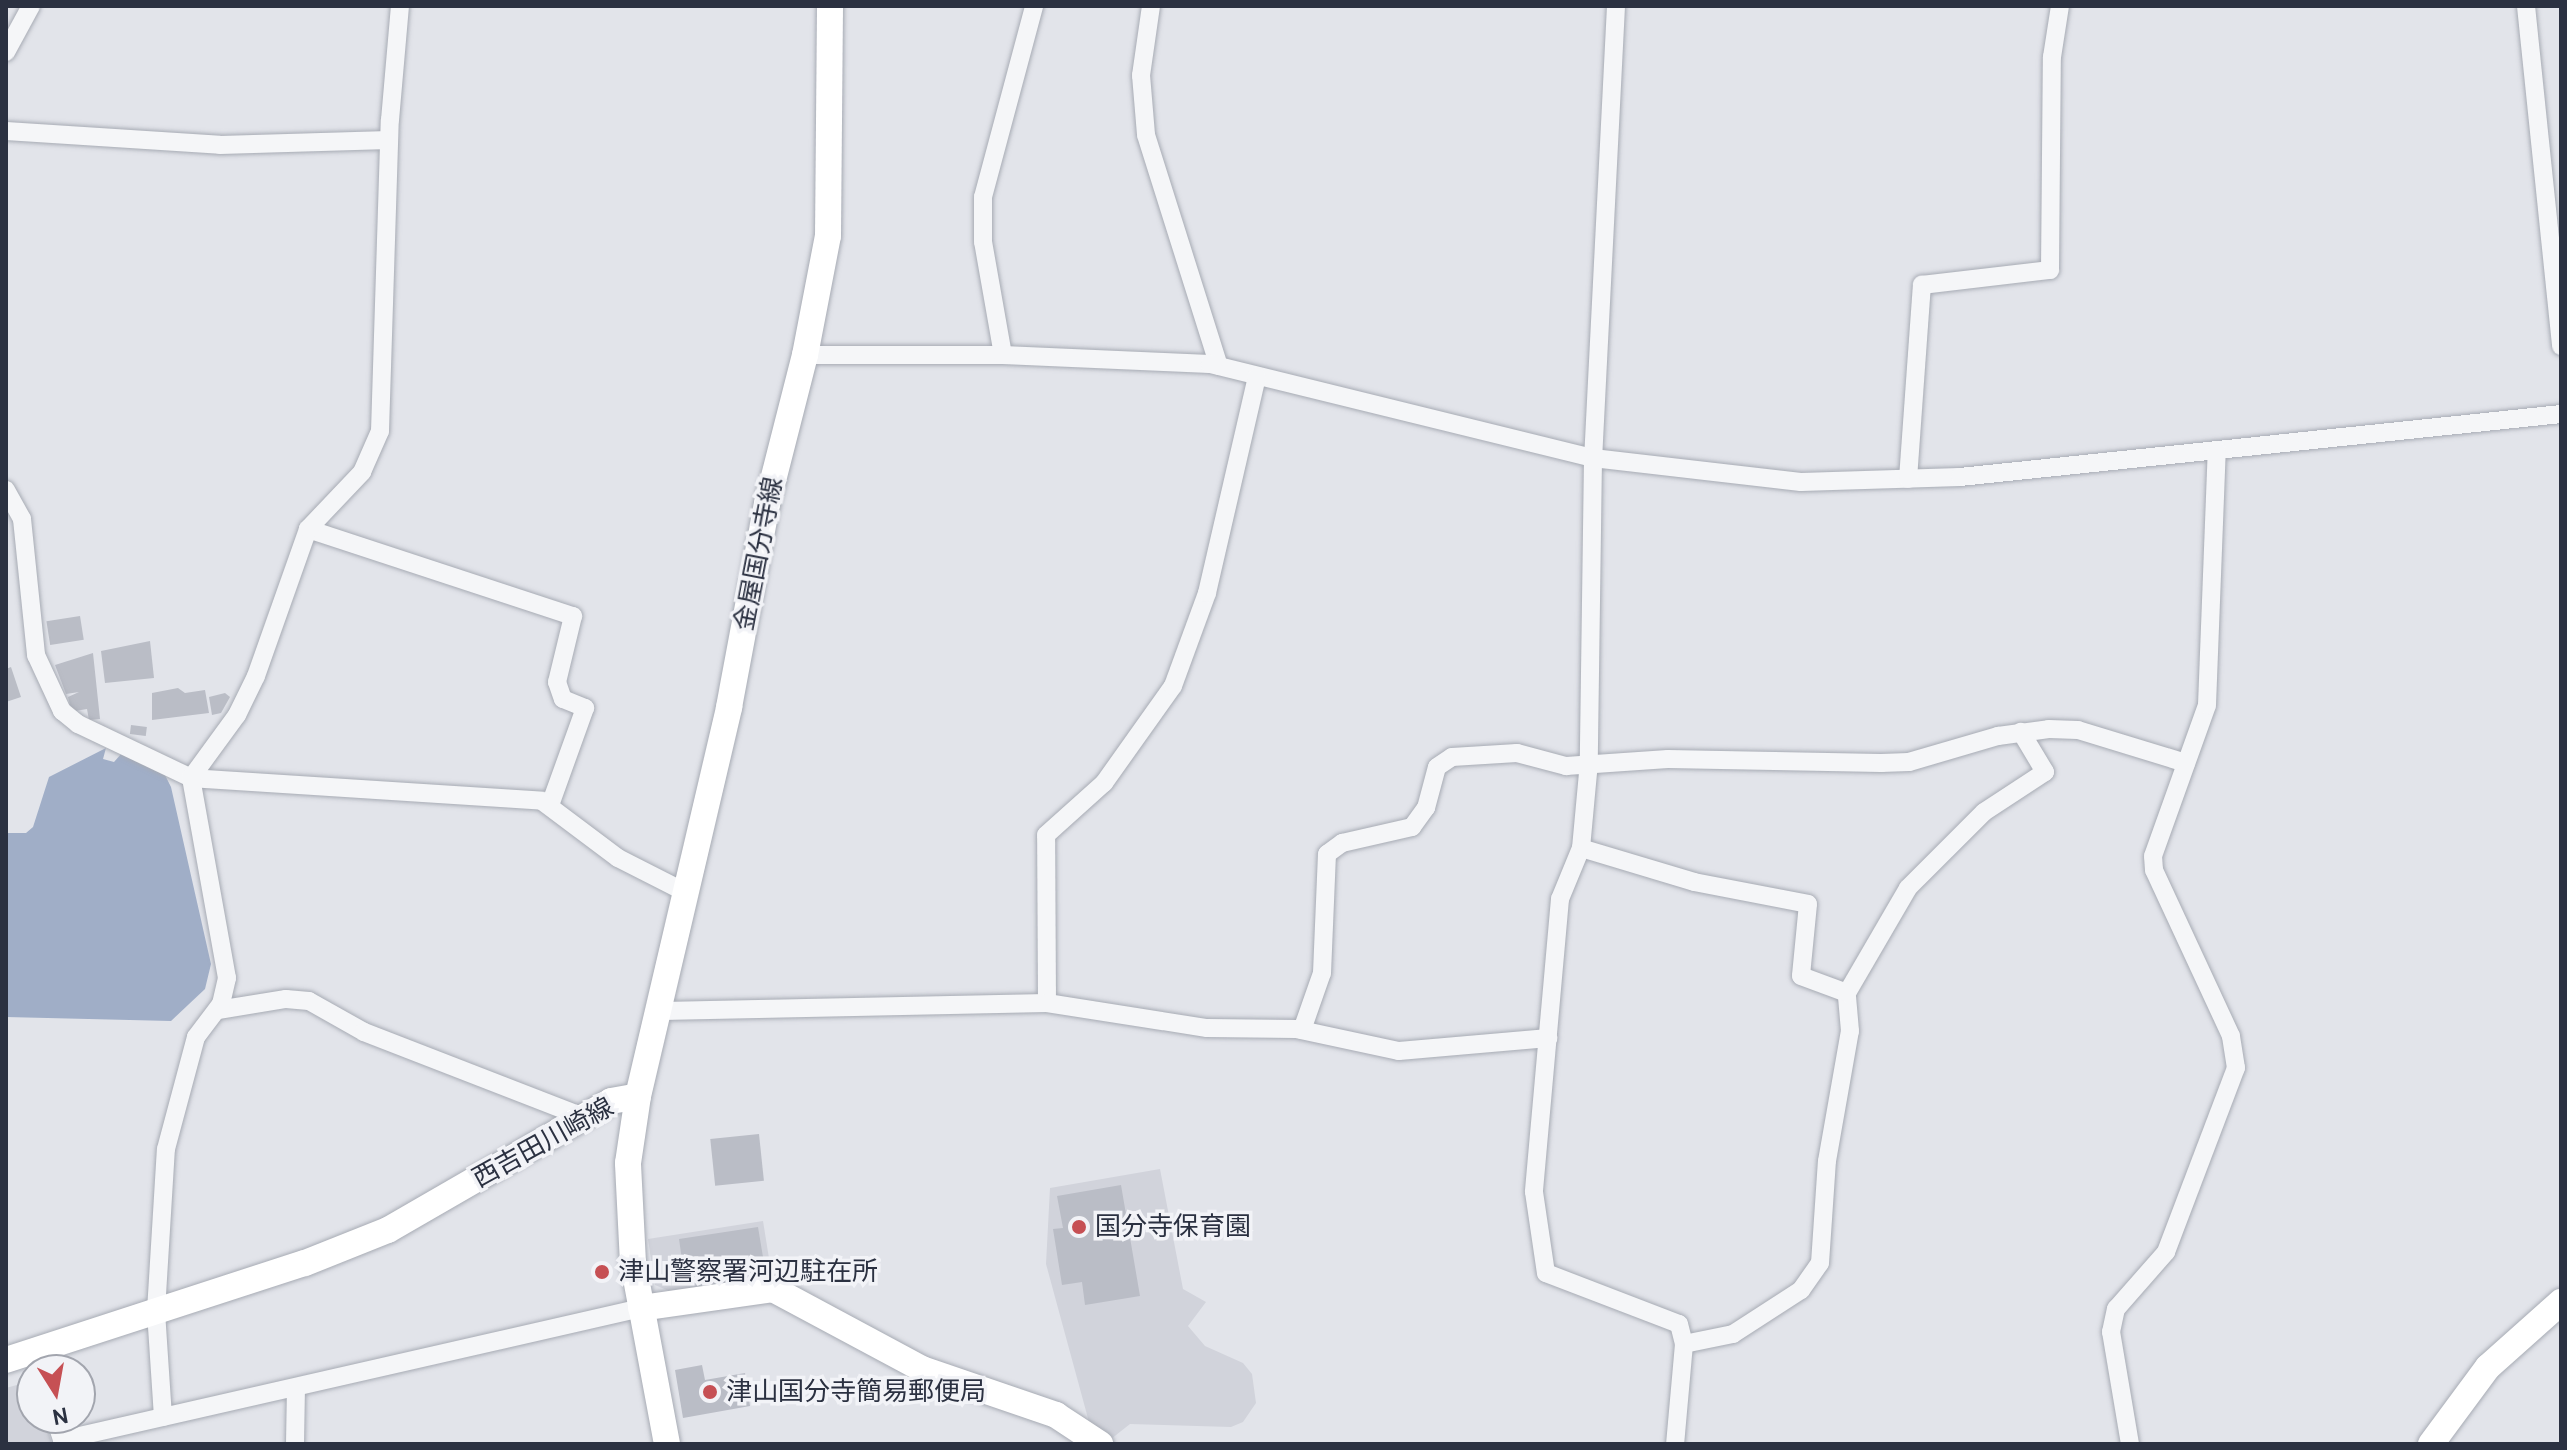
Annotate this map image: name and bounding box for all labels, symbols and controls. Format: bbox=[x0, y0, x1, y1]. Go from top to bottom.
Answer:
street label: 金屋国分寺線 bbox=[729, 474, 789, 634]
street label: 西吉田川崎線 bbox=[467, 1092, 619, 1194]
place label: 国分寺保育園 bbox=[1095, 1211, 1251, 1243]
marker: 国分寺保育園 bbox=[1070, 1218, 1088, 1236]
place label: 津山警察署河辺駐在所 bbox=[618, 1256, 878, 1288]
marker: 津山警察署河辺駐在所 bbox=[593, 1263, 611, 1281]
north arrow bbox=[16, 1354, 96, 1434]
place label: 津山国分寺簡易郵便局 bbox=[726, 1376, 986, 1408]
marker: 津山国分寺簡易郵便局 bbox=[701, 1383, 719, 1401]
text: N bbox=[50, 1401, 71, 1431]

